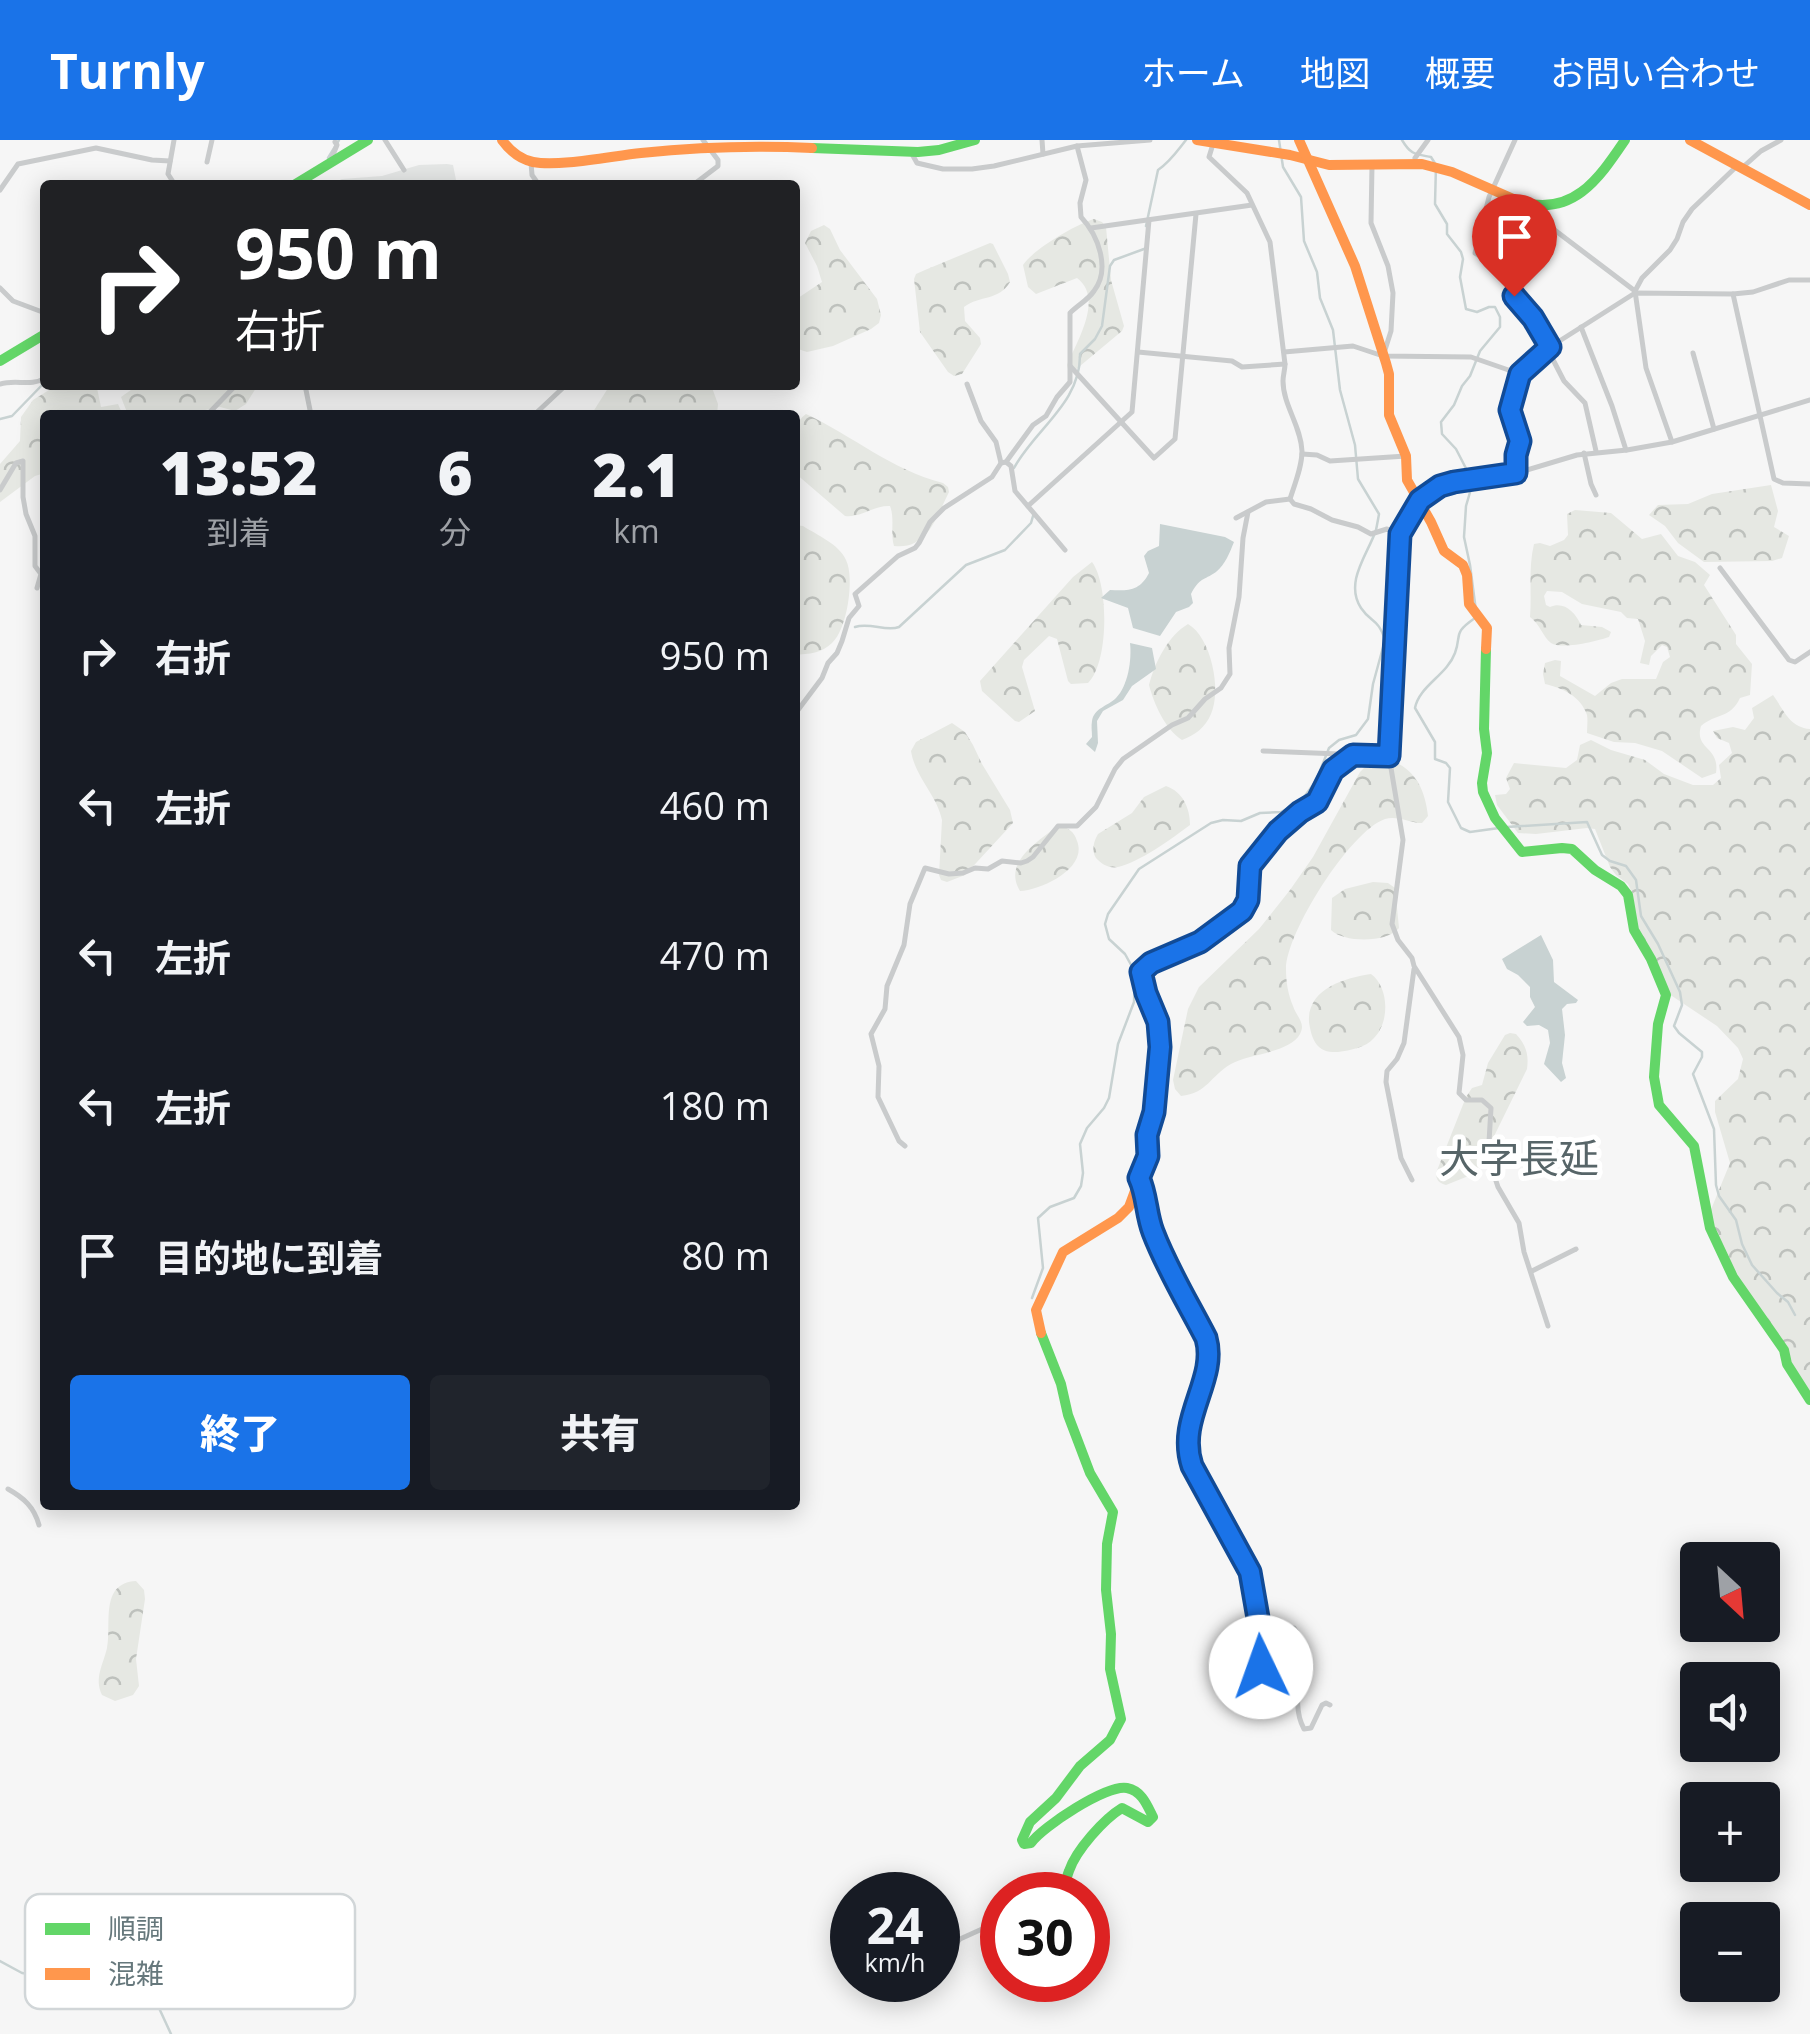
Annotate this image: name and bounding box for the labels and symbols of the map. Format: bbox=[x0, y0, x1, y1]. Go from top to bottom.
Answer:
pin bbox=[1472, 194, 1557, 297]
district label: 大字長延 bbox=[1439, 1130, 1599, 1185]
north arrow bbox=[1680, 1542, 1780, 1642]
position arrow bbox=[1209, 1615, 1313, 1719]
speed limit sign: 30 bbox=[980, 1872, 1110, 2002]
legend bbox=[25, 1894, 355, 2009]
text: 順調 bbox=[108, 1909, 164, 1947]
text: 混雑 bbox=[108, 1954, 164, 1992]

